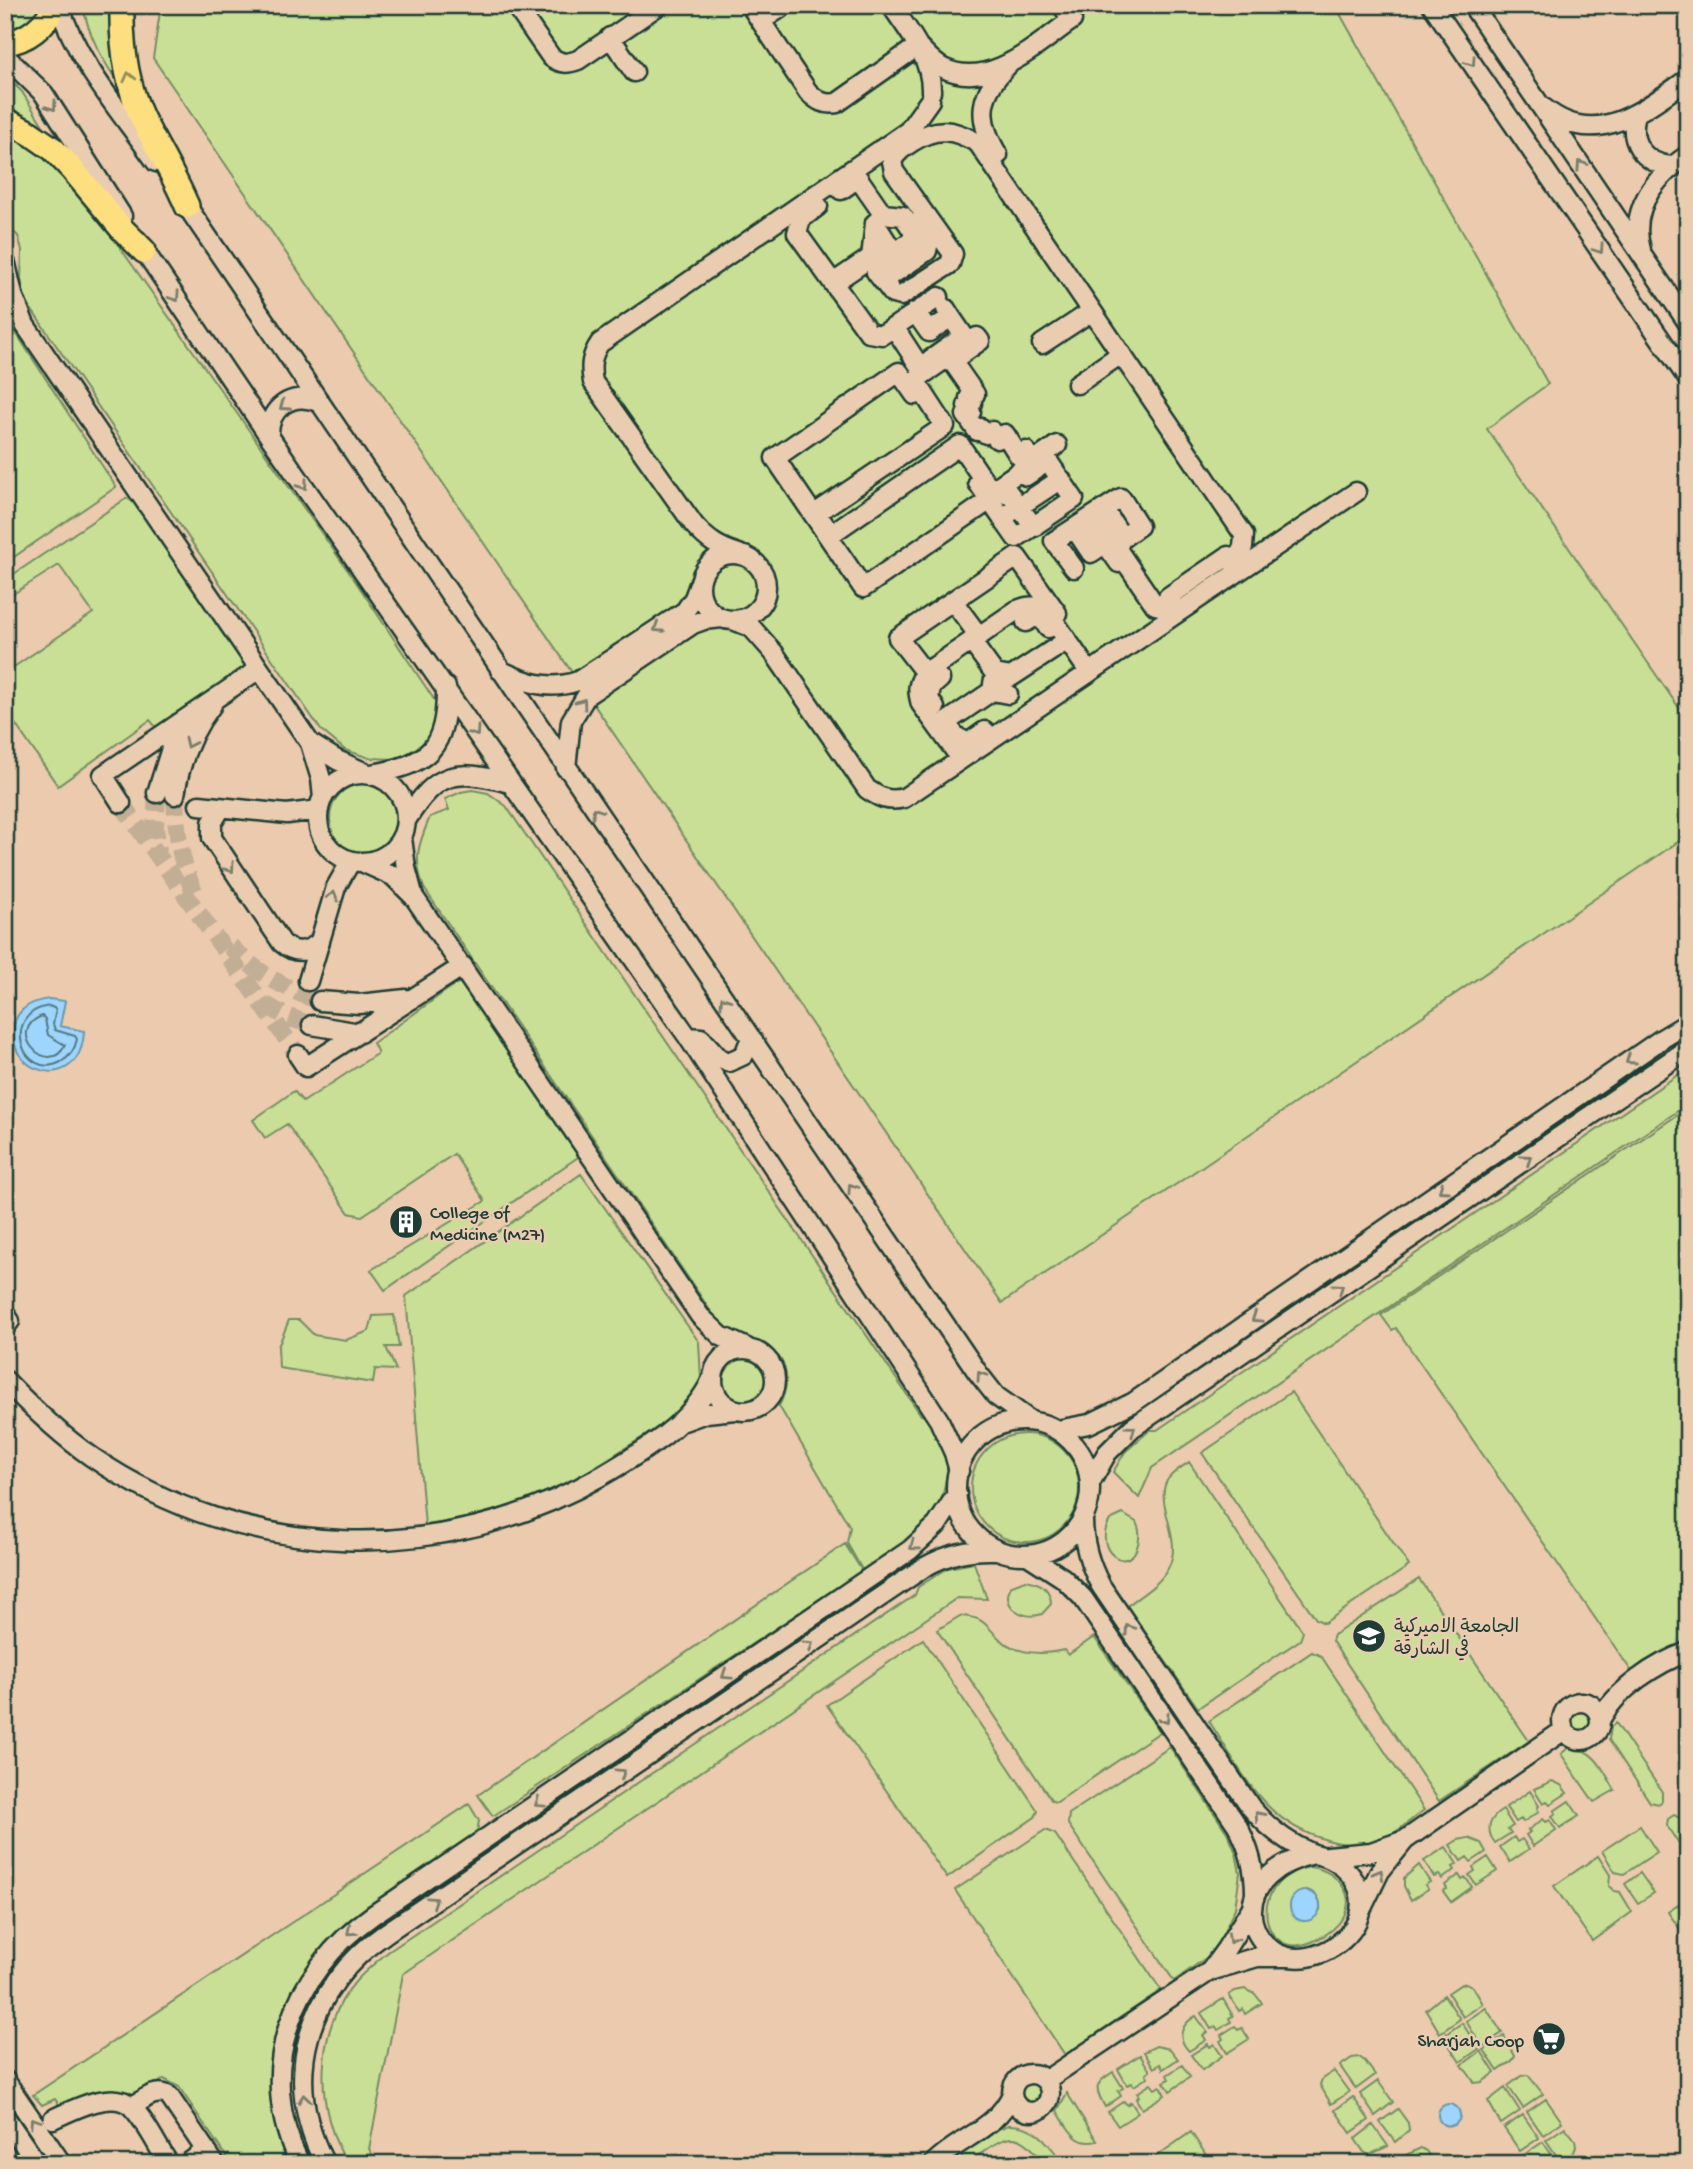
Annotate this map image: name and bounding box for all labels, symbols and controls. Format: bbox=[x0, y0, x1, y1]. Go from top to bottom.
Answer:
one-way arrow bbox=[1463, 54, 1476, 67]
one-way arrow bbox=[123, 71, 137, 83]
one-way arrow bbox=[44, 98, 57, 111]
one-way arrow bbox=[1576, 160, 1589, 173]
one-way arrow bbox=[1591, 242, 1604, 255]
one-way arrow bbox=[167, 289, 179, 302]
one-way arrow bbox=[279, 397, 292, 410]
one-way arrow bbox=[295, 477, 307, 490]
one-way arrow bbox=[653, 620, 666, 633]
one-way arrow bbox=[574, 699, 587, 711]
one-way arrow bbox=[467, 724, 480, 737]
one-way arrow bbox=[184, 735, 198, 748]
one-way arrow bbox=[591, 807, 604, 820]
one-way arrow bbox=[222, 860, 235, 873]
one-way arrow bbox=[324, 890, 339, 902]
one-way arrow bbox=[720, 996, 732, 1009]
one-way arrow bbox=[1625, 1052, 1638, 1065]
one-way arrow bbox=[1519, 1155, 1532, 1167]
one-way arrow bbox=[1438, 1181, 1451, 1194]
one-way arrow bbox=[847, 1183, 860, 1196]
building icon: College of Medicine (M27) bbox=[387, 1203, 425, 1241]
place label: College of Medicine (M27) bbox=[430, 1203, 545, 1248]
one-way arrow bbox=[1331, 1284, 1344, 1296]
one-way arrow bbox=[1251, 1310, 1264, 1322]
one-way arrow bbox=[977, 1371, 989, 1384]
one-way arrow bbox=[1123, 1425, 1136, 1438]
one-way arrow bbox=[909, 1538, 922, 1550]
school or university icon: الجامعة الاميركية في الشارقة bbox=[1350, 1617, 1388, 1655]
place label: الجامعة الاميركية في الشارقة bbox=[1394, 1617, 1519, 1662]
one-way arrow bbox=[1125, 1624, 1137, 1637]
one-way arrow bbox=[801, 1641, 814, 1654]
one-way arrow bbox=[721, 1667, 734, 1680]
one-way arrow bbox=[1157, 1711, 1169, 1724]
one-way arrow bbox=[613, 1768, 626, 1781]
one-way arrow bbox=[534, 1795, 547, 1807]
one-way arrow bbox=[1255, 1811, 1267, 1824]
one-way arrow bbox=[1371, 1869, 1384, 1882]
one-way arrow bbox=[425, 1896, 438, 1909]
one-way arrow bbox=[346, 1923, 358, 1936]
one-way arrow bbox=[1227, 1932, 1240, 1945]
supermarket icon: Sharjah Coop bbox=[1530, 2020, 1568, 2058]
place label: Sharjah Coop bbox=[1418, 2031, 1525, 2054]
one-way arrow bbox=[297, 2093, 312, 2105]
one-way arrow bbox=[30, 2117, 42, 2130]

